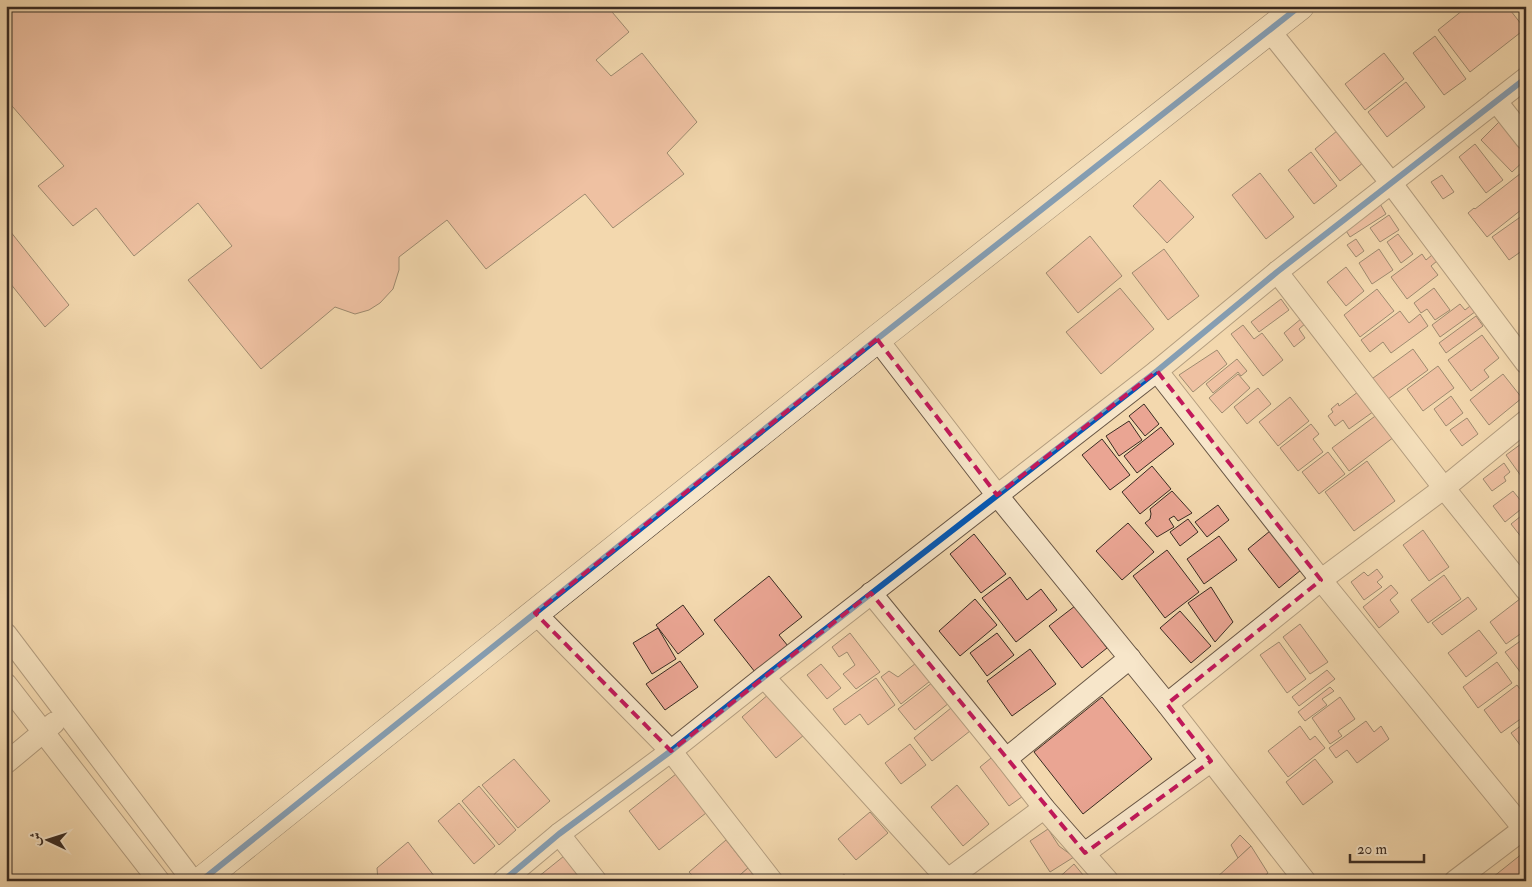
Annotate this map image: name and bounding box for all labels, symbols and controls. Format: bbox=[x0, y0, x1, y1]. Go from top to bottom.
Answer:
north arrow bbox=[22, 814, 72, 864]
text: ش bbox=[27, 831, 45, 847]
scale bar bbox=[1350, 832, 1423, 864]
text: 20 m bbox=[1357, 840, 1387, 859]

